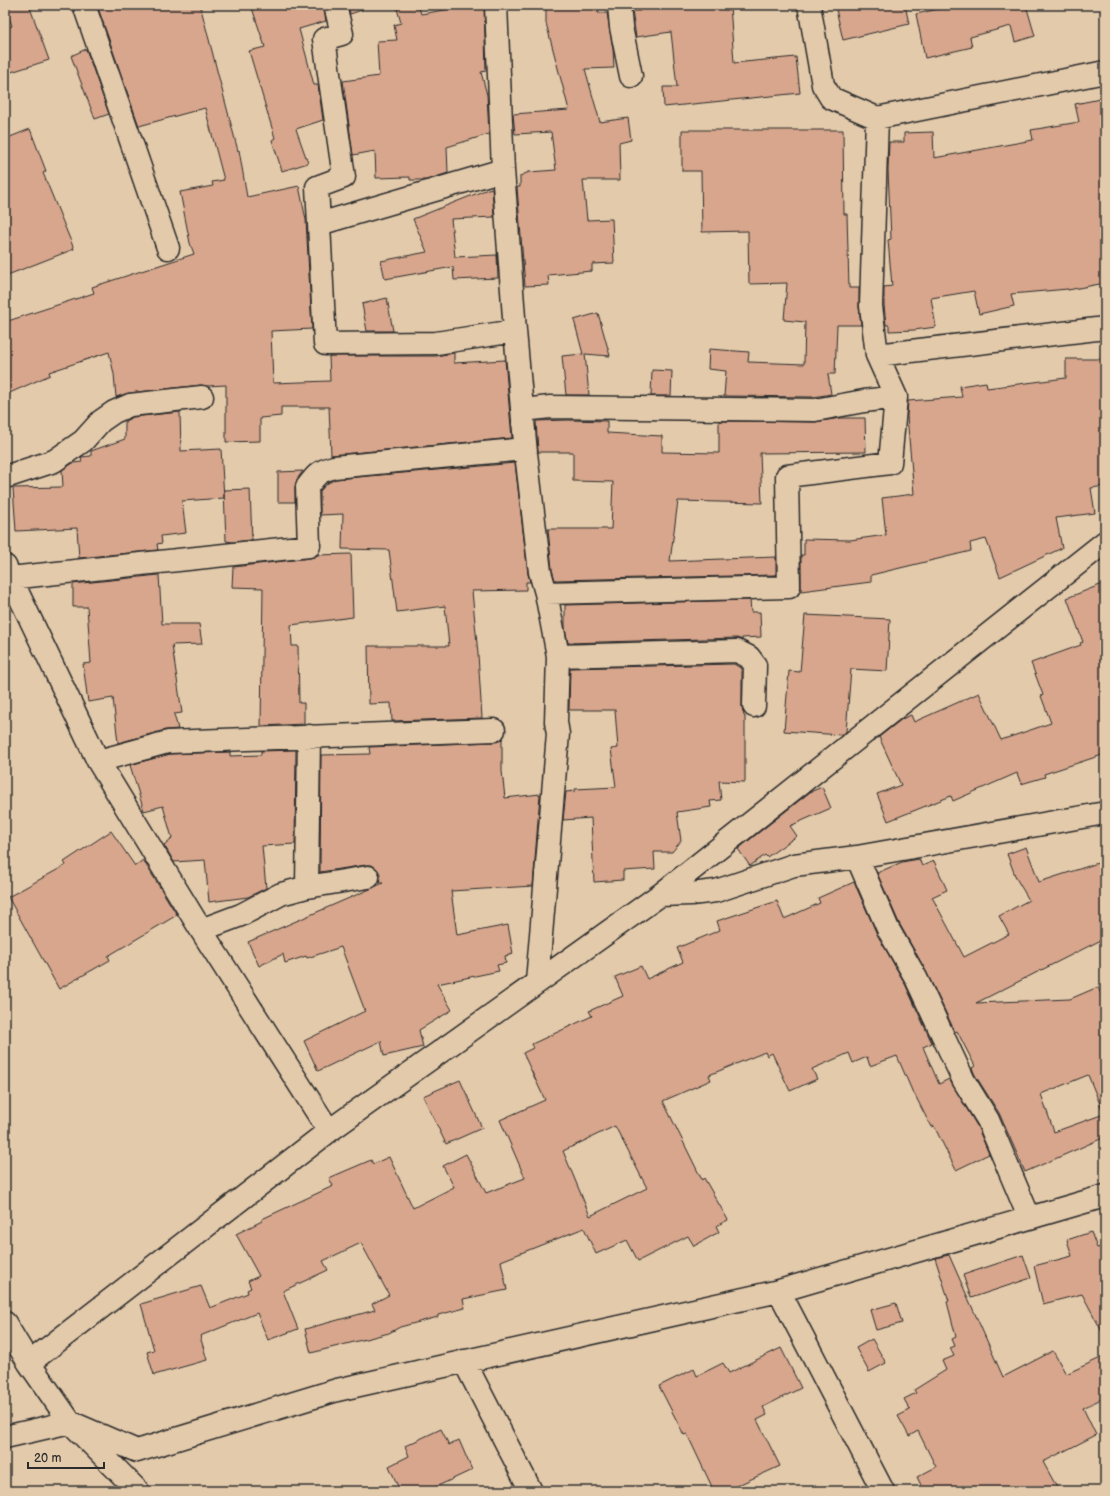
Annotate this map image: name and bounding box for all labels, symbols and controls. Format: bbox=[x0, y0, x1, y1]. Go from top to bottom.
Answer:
scale bar bbox=[28, 1444, 104, 1470]
text: 20 m bbox=[34, 1451, 61, 1466]

